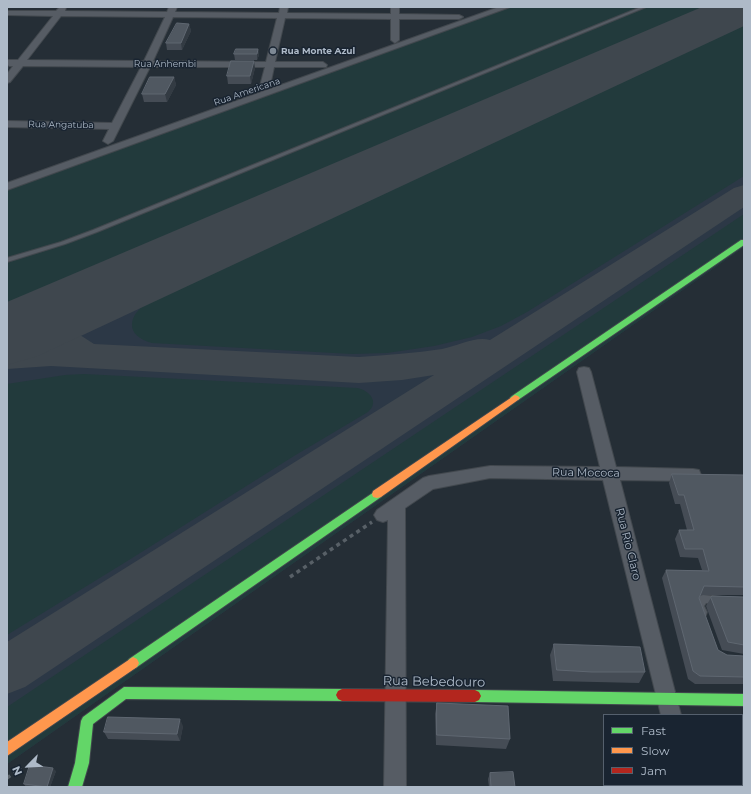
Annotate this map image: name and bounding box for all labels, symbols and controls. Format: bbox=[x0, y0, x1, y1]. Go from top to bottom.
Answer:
marker: Rua Monte Azul bbox=[268, 46, 278, 56]
place label: Rua Monte Azul bbox=[281, 46, 355, 56]
street label: Rua Anhembi bbox=[134, 59, 196, 69]
street label: Rua Americana bbox=[212, 76, 282, 108]
street label: Rua Angatuba bbox=[28, 119, 94, 131]
street label: Rua Mococa bbox=[552, 466, 620, 480]
street label: Rua Rio Claro bbox=[613, 507, 643, 581]
street label: Rua Bebedouro bbox=[383, 673, 485, 691]
legend bbox=[603, 714, 743, 786]
text: Fast bbox=[641, 723, 666, 738]
text: Slow bbox=[641, 743, 670, 758]
north arrow bbox=[8, 746, 48, 786]
text: Jam bbox=[641, 763, 667, 778]
text: N bbox=[9, 764, 25, 778]

